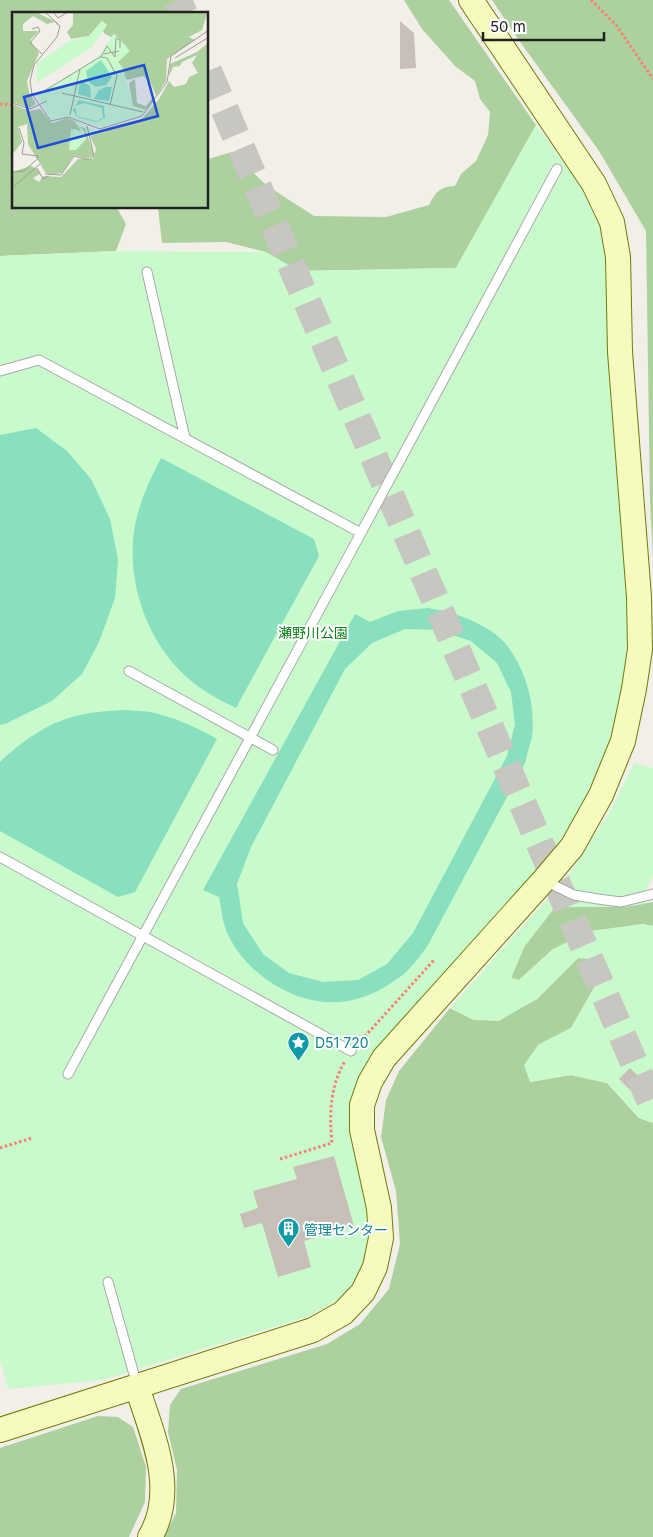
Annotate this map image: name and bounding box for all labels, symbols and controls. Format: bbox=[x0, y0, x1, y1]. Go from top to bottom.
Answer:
scale bar bbox=[483, 10, 604, 42]
inset map bbox=[12, 12, 209, 209]
text: 50 m bbox=[490, 17, 526, 36]
park label: 瀬野川公園 bbox=[278, 624, 348, 641]
place icon: D51 720 bbox=[287, 1030, 311, 1061]
place label: D51 720 bbox=[315, 1034, 369, 1051]
building icon: 管理センター bbox=[276, 1217, 300, 1248]
place label: 管理センター bbox=[304, 1221, 388, 1238]

